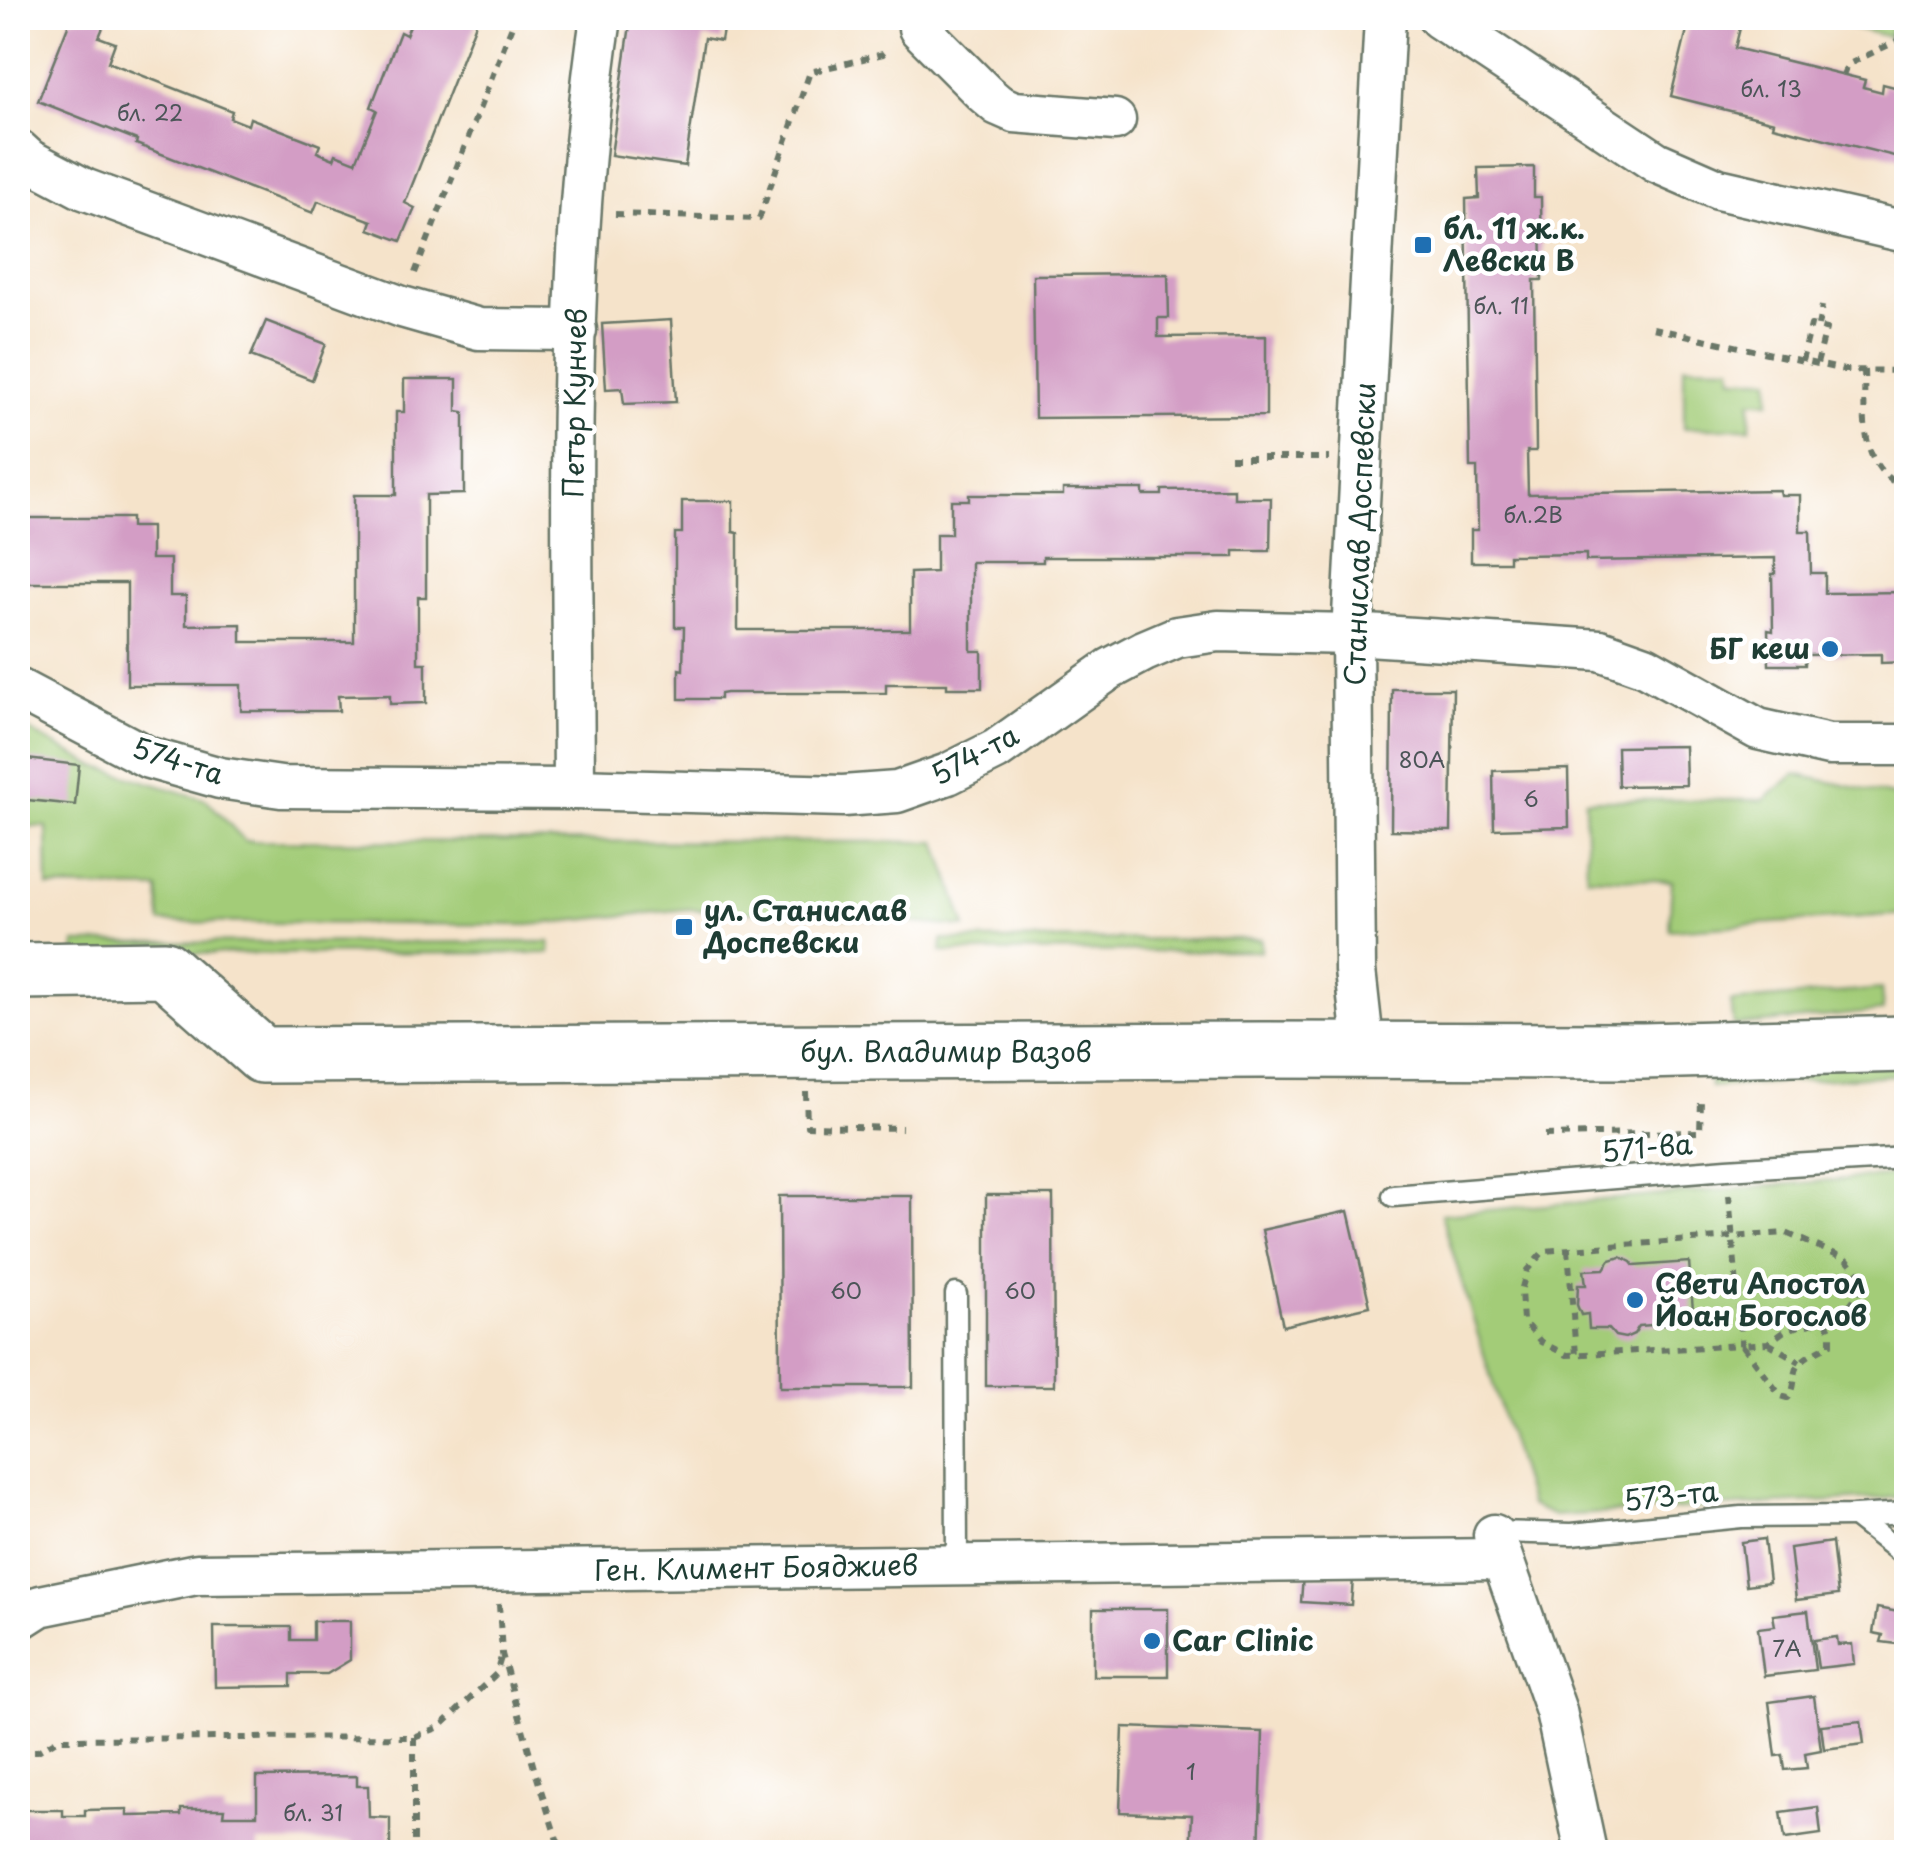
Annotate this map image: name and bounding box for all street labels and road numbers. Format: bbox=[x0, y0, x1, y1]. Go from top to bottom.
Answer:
street label: Петър Кунчев bbox=[550, 308, 597, 498]
street label: Станислав Доспевски bbox=[1332, 382, 1385, 686]
street label: 574-та bbox=[923, 712, 1027, 795]
street label: 574-та bbox=[127, 725, 231, 795]
street label: бул. Владимир Вазов bbox=[800, 1029, 1092, 1072]
street label: 571-ва bbox=[1600, 1121, 1695, 1172]
street label: 573-та bbox=[1622, 1468, 1721, 1521]
street label: Ген. Климент Бояджиев bbox=[593, 1542, 919, 1591]

